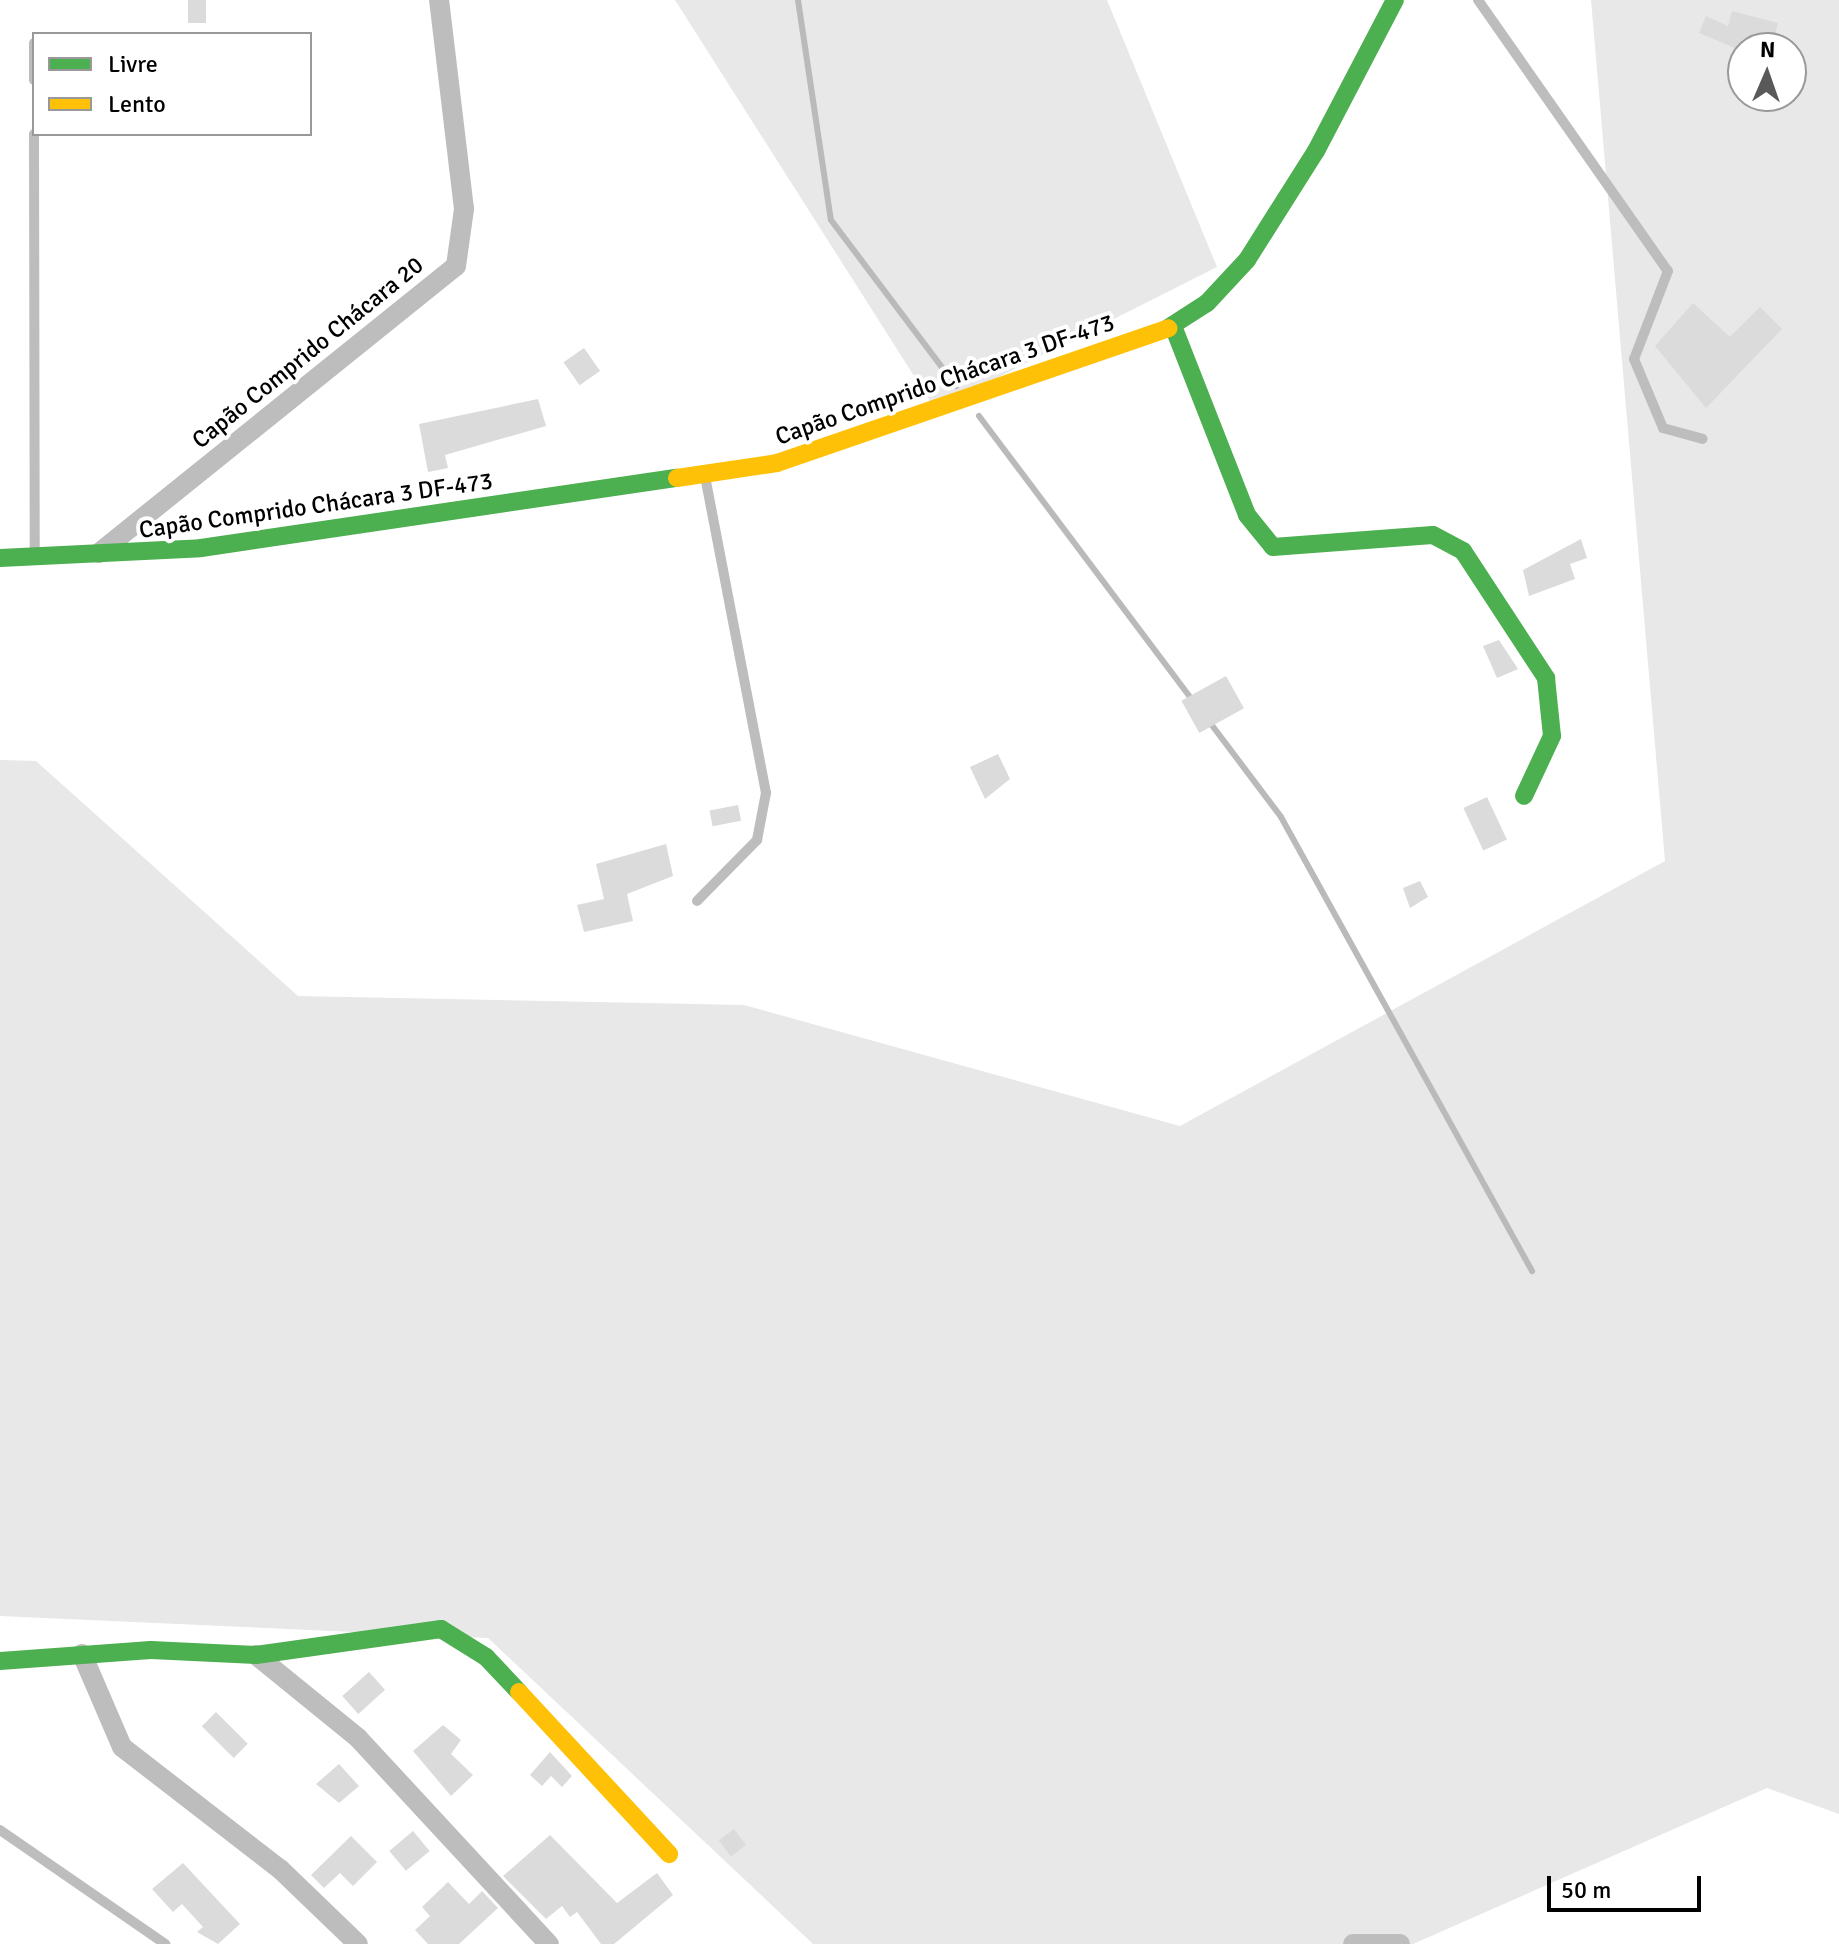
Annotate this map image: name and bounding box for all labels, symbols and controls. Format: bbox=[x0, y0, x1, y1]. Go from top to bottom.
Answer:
legend bbox=[32, 32, 312, 136]
north arrow bbox=[1727, 32, 1807, 112]
text: N bbox=[1760, 36, 1776, 63]
text: Livre bbox=[108, 49, 158, 79]
text: Lento bbox=[108, 89, 166, 119]
street label: Capão Comprido Chácara 20 bbox=[187, 251, 429, 455]
street label: Capão Comprido Chácara 3 DF-473 bbox=[772, 308, 1118, 452]
street label: Capão Comprido Chácara 3 DF-473 bbox=[137, 467, 495, 545]
scale bar bbox=[1551, 1860, 1705, 1910]
text: 50 m bbox=[1561, 1875, 1611, 1905]

